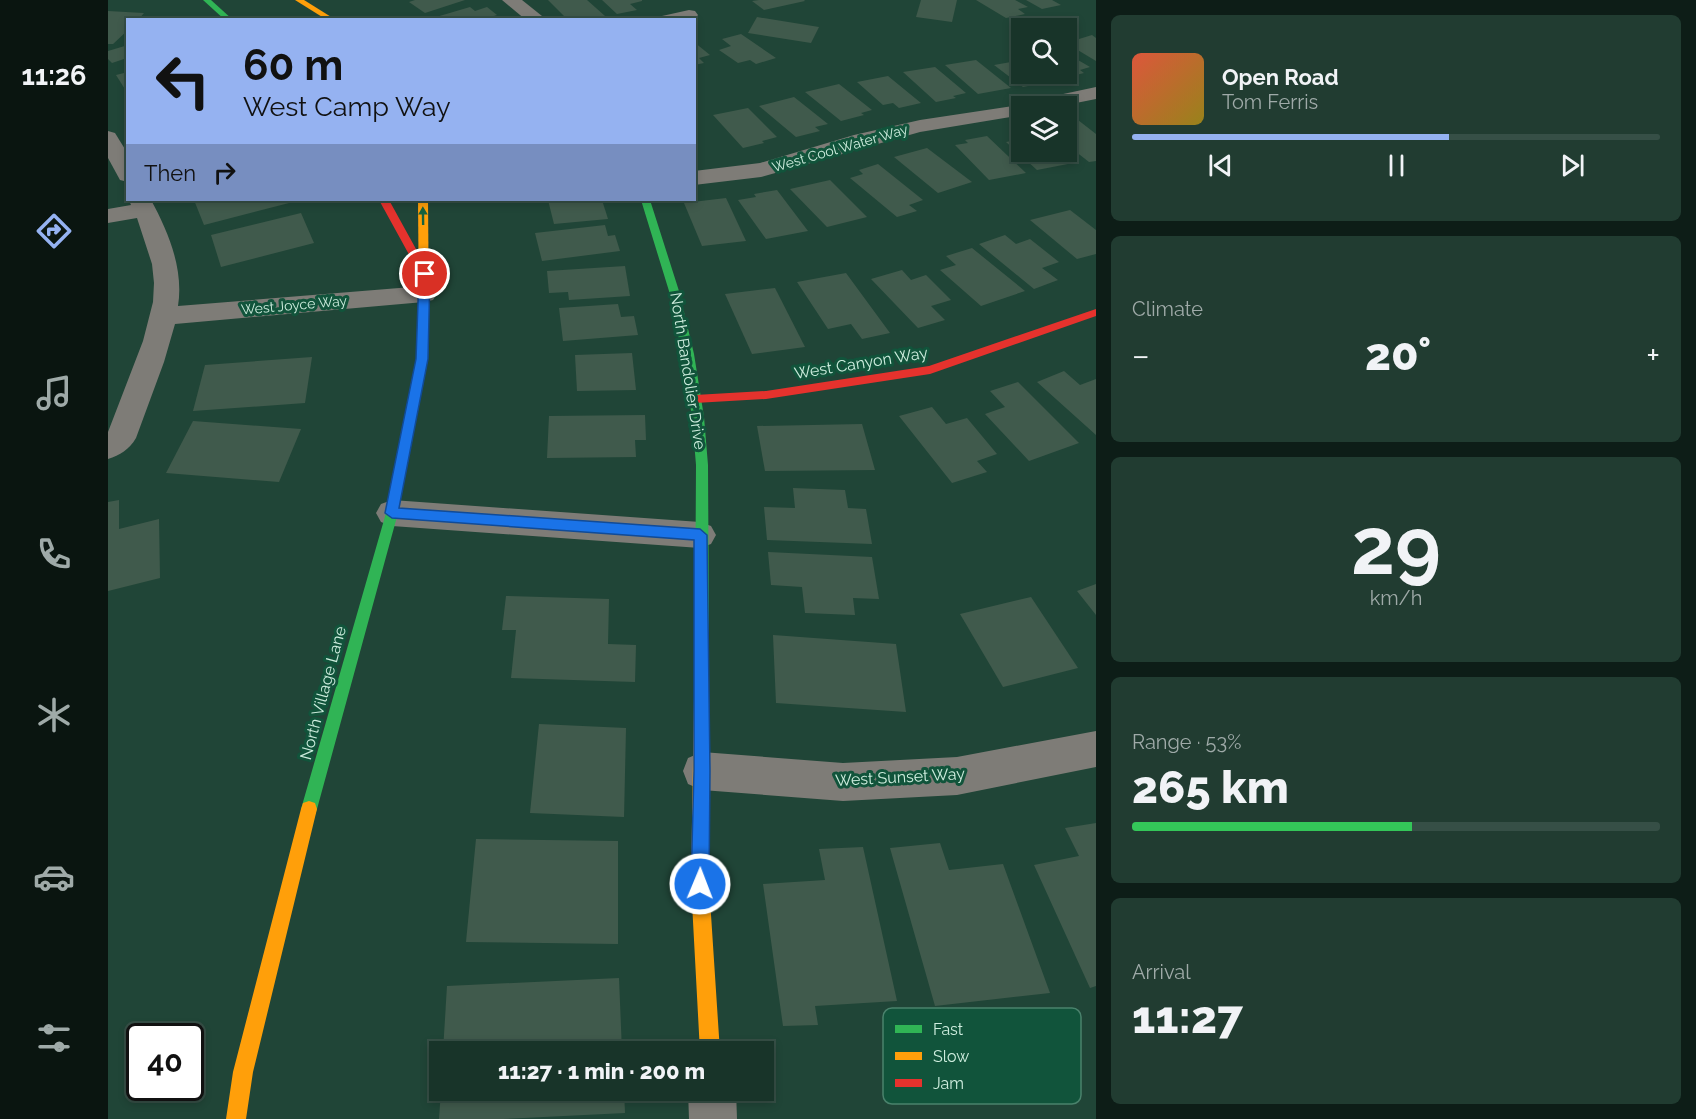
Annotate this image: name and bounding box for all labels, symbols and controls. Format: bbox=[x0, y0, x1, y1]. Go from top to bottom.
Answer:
map controls bbox=[1011, 18, 1077, 162]
button: search bbox=[1011, 18, 1077, 84]
text: 60 m bbox=[243, 41, 343, 90]
icon: left bbox=[144, 42, 222, 120]
text: 11:26 bbox=[22, 60, 86, 91]
text: Open Road bbox=[1222, 64, 1339, 90]
text: Tom Ferris bbox=[1222, 90, 1318, 114]
text: West Camp Way bbox=[243, 91, 451, 122]
button: layers bbox=[1011, 96, 1077, 162]
street label: West Cool Water Way bbox=[770, 121, 910, 175]
icon: previous bbox=[1204, 149, 1237, 182]
icon: pause bbox=[1380, 149, 1413, 182]
icon: next bbox=[1556, 149, 1589, 182]
icon: right bbox=[208, 156, 241, 189]
text: Then bbox=[144, 160, 196, 186]
one-way arrow bbox=[418, 206, 428, 225]
icon: directions bbox=[33, 210, 75, 252]
pin bbox=[399, 248, 450, 299]
icon: arrive bbox=[408, 257, 441, 290]
street label: North Bandolier Drive bbox=[666, 291, 710, 451]
street label: West Joyce Way bbox=[240, 292, 348, 318]
text: Climate bbox=[1132, 297, 1203, 321]
text: 20° bbox=[1365, 328, 1431, 381]
text: − bbox=[1132, 336, 1150, 375]
text: + bbox=[1646, 336, 1660, 375]
street label: West Canyon Way bbox=[793, 343, 929, 383]
icon: music bbox=[33, 372, 75, 414]
text: 29 bbox=[1351, 501, 1441, 592]
icon: phone bbox=[33, 533, 75, 575]
text: km/h bbox=[1370, 586, 1422, 610]
street label: North Village Lane bbox=[296, 624, 350, 762]
icon: climate bbox=[33, 694, 75, 736]
text: Range · 53% bbox=[1132, 730, 1241, 754]
text: 265 km bbox=[1132, 761, 1289, 814]
street label: West Sunset Way bbox=[835, 764, 966, 790]
position arrow bbox=[668, 852, 732, 916]
icon: car bbox=[33, 856, 75, 898]
text: Arrival bbox=[1132, 960, 1191, 984]
text: 11:27 bbox=[1132, 991, 1243, 1044]
legend bbox=[883, 1008, 1081, 1104]
icon: filters bbox=[33, 1017, 75, 1059]
text: Fast bbox=[933, 1020, 964, 1039]
speed limit sign: 40 bbox=[126, 1023, 204, 1101]
text: Slow bbox=[933, 1047, 969, 1066]
text: 11:27 · 1 min · 200 m bbox=[498, 1058, 705, 1084]
text: Jam bbox=[933, 1074, 964, 1093]

